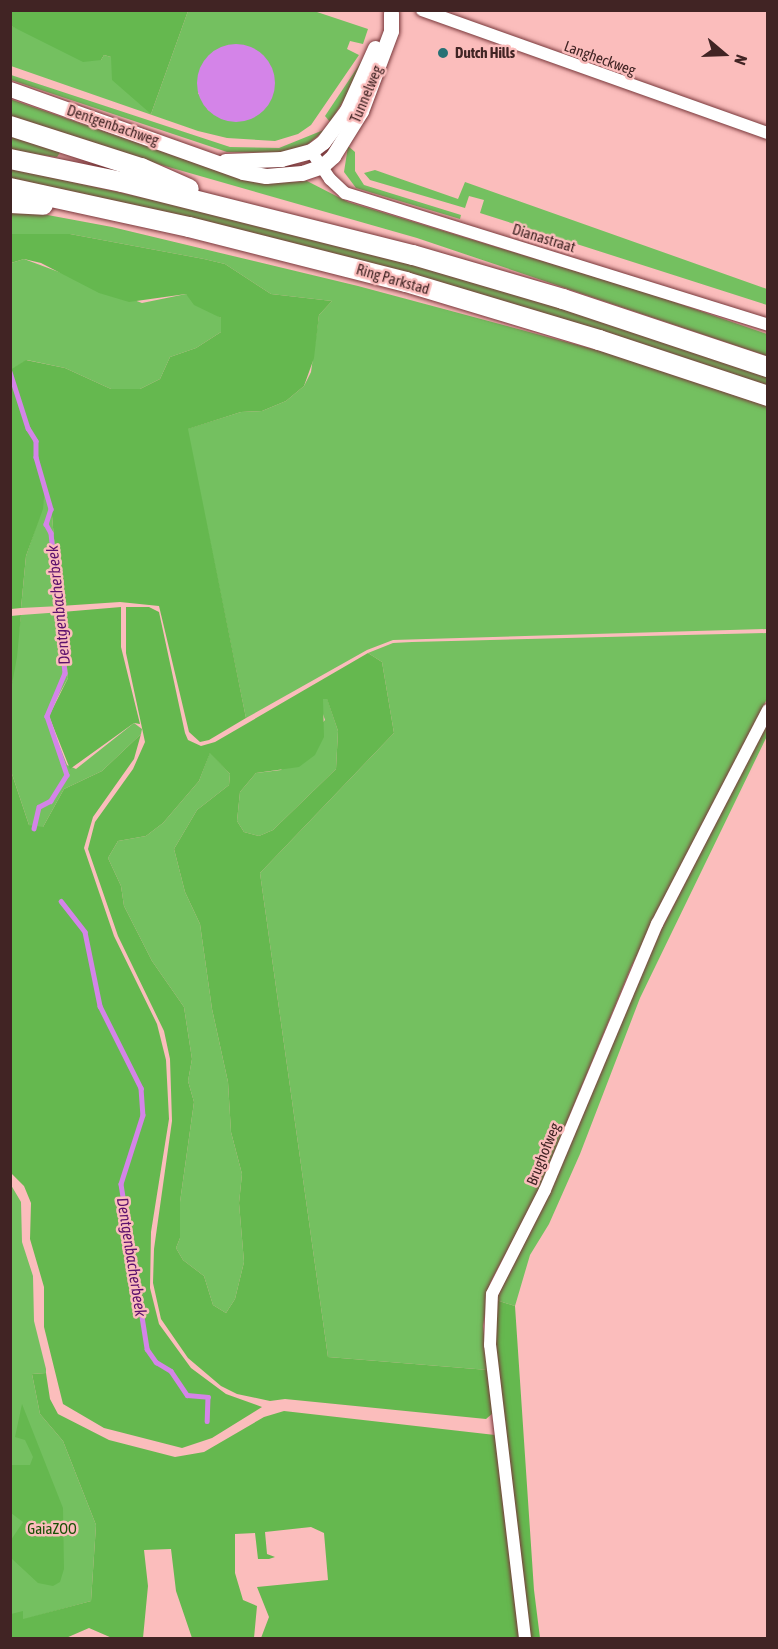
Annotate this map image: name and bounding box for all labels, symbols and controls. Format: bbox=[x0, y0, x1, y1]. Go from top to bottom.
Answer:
north arrow bbox=[694, 24, 754, 84]
street label: Langheckweg bbox=[562, 37, 638, 79]
place label: Dutch Hills bbox=[455, 44, 515, 62]
marker: Dutch Hills bbox=[436, 46, 450, 60]
text: N bbox=[731, 52, 751, 67]
street label: Tunnelweg bbox=[346, 63, 386, 125]
street label: Dentgenbachweg bbox=[65, 101, 161, 149]
street label: Dianastraat bbox=[510, 220, 578, 256]
street label: Ring Parkstad bbox=[354, 260, 432, 298]
water label: Dentgenbacherbeek bbox=[42, 544, 74, 666]
street label: Brughofweg bbox=[522, 1120, 564, 1188]
water label: Dentgenbacherbeek bbox=[113, 1196, 151, 1318]
park label: GaiaZOO bbox=[27, 1520, 77, 1538]

